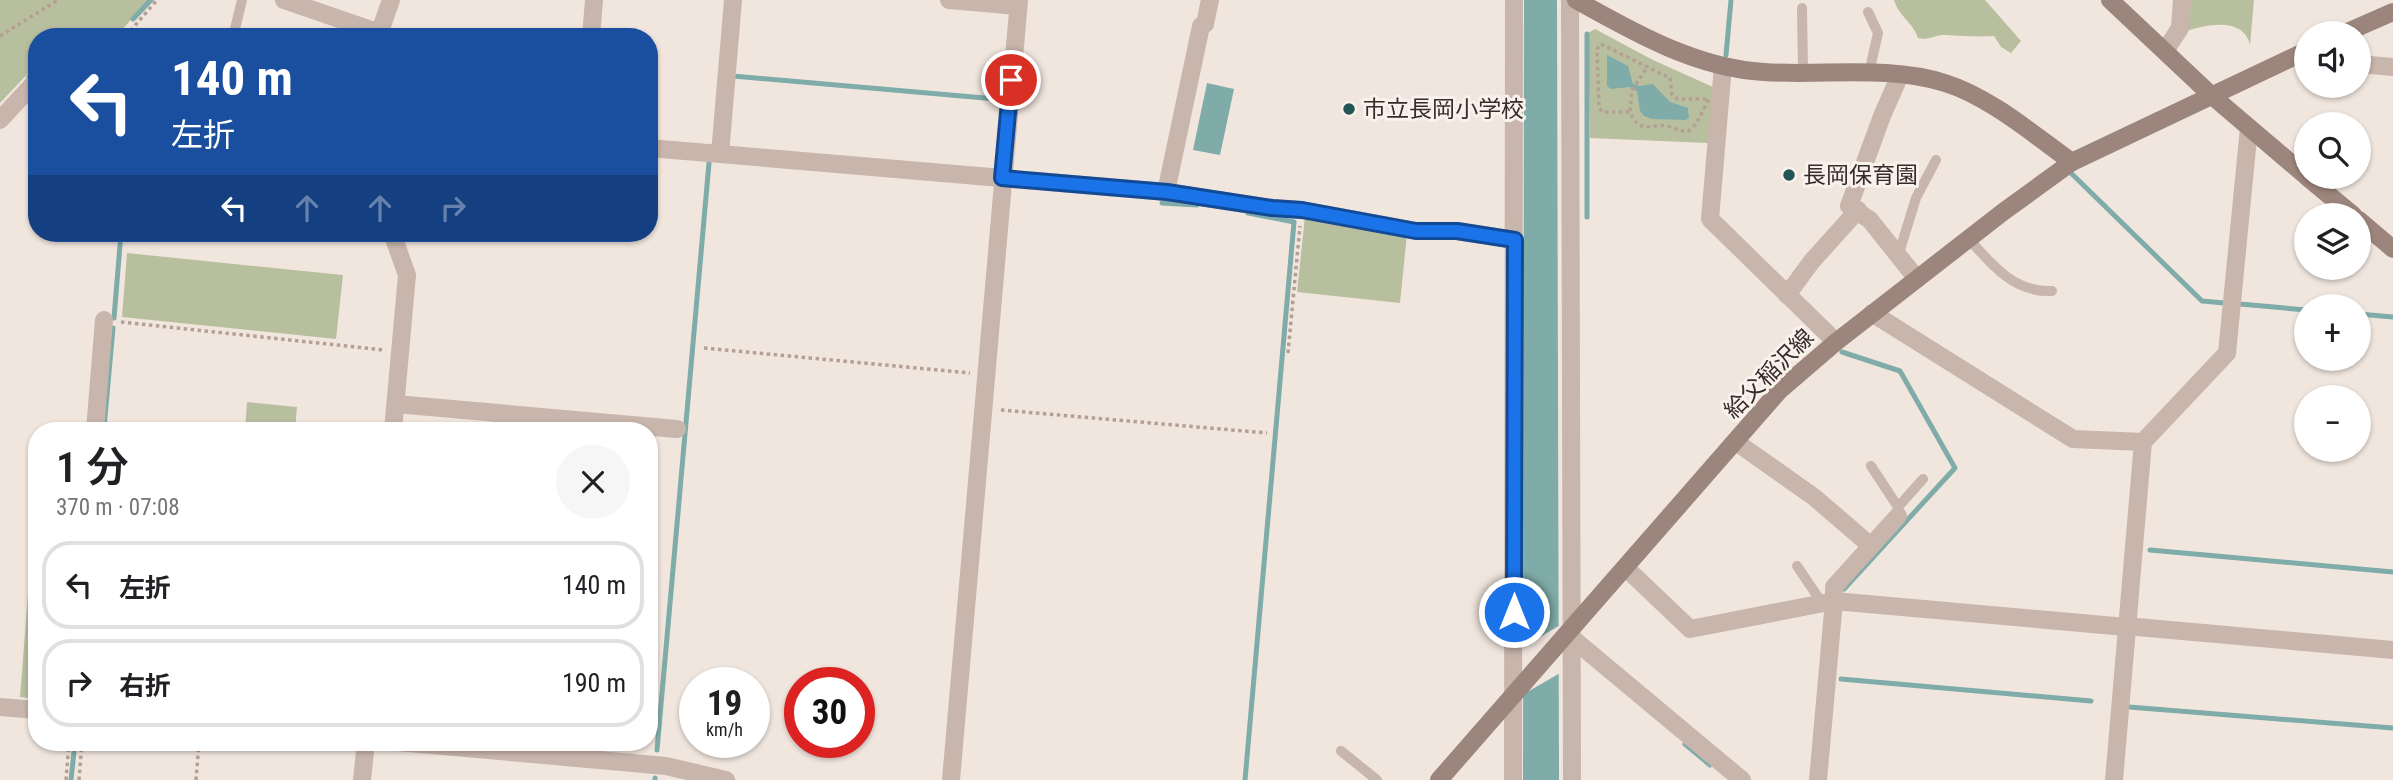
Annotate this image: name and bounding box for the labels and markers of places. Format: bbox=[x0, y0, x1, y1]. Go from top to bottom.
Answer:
pin bbox=[981, 50, 1041, 110]
place label: 市立長岡小学校 bbox=[1363, 96, 1524, 123]
marker: 市立長岡小学校 bbox=[1341, 101, 1357, 117]
place label: 長岡保育園 bbox=[1803, 162, 1918, 189]
marker: 長岡保育園 bbox=[1781, 167, 1797, 183]

